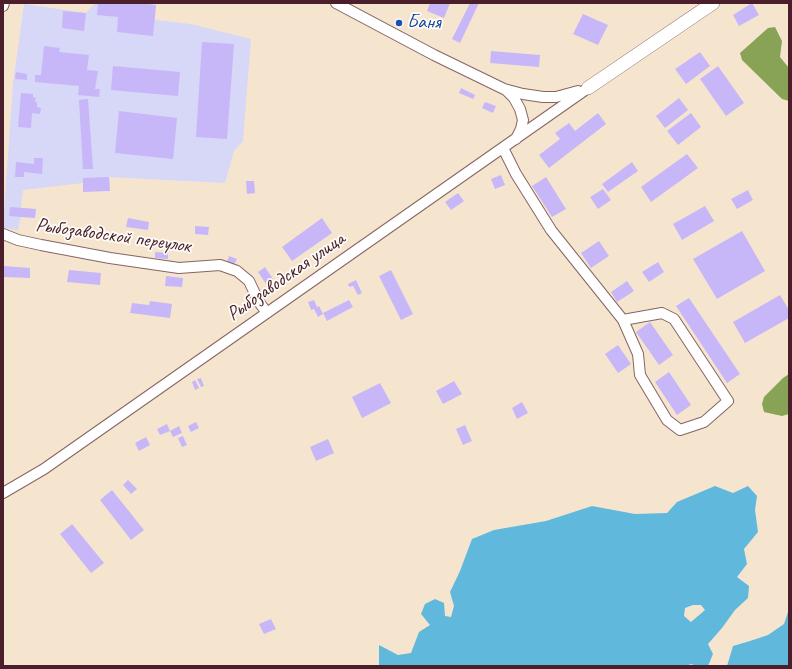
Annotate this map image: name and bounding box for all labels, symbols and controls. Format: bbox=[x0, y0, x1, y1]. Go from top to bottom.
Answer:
place label: Баня bbox=[407, 11, 440, 35]
marker: Баня bbox=[394, 18, 404, 28]
street label: Рыбозаводской переулок bbox=[34, 213, 192, 259]
street label: Рыбозаводская улица bbox=[222, 227, 350, 327]

